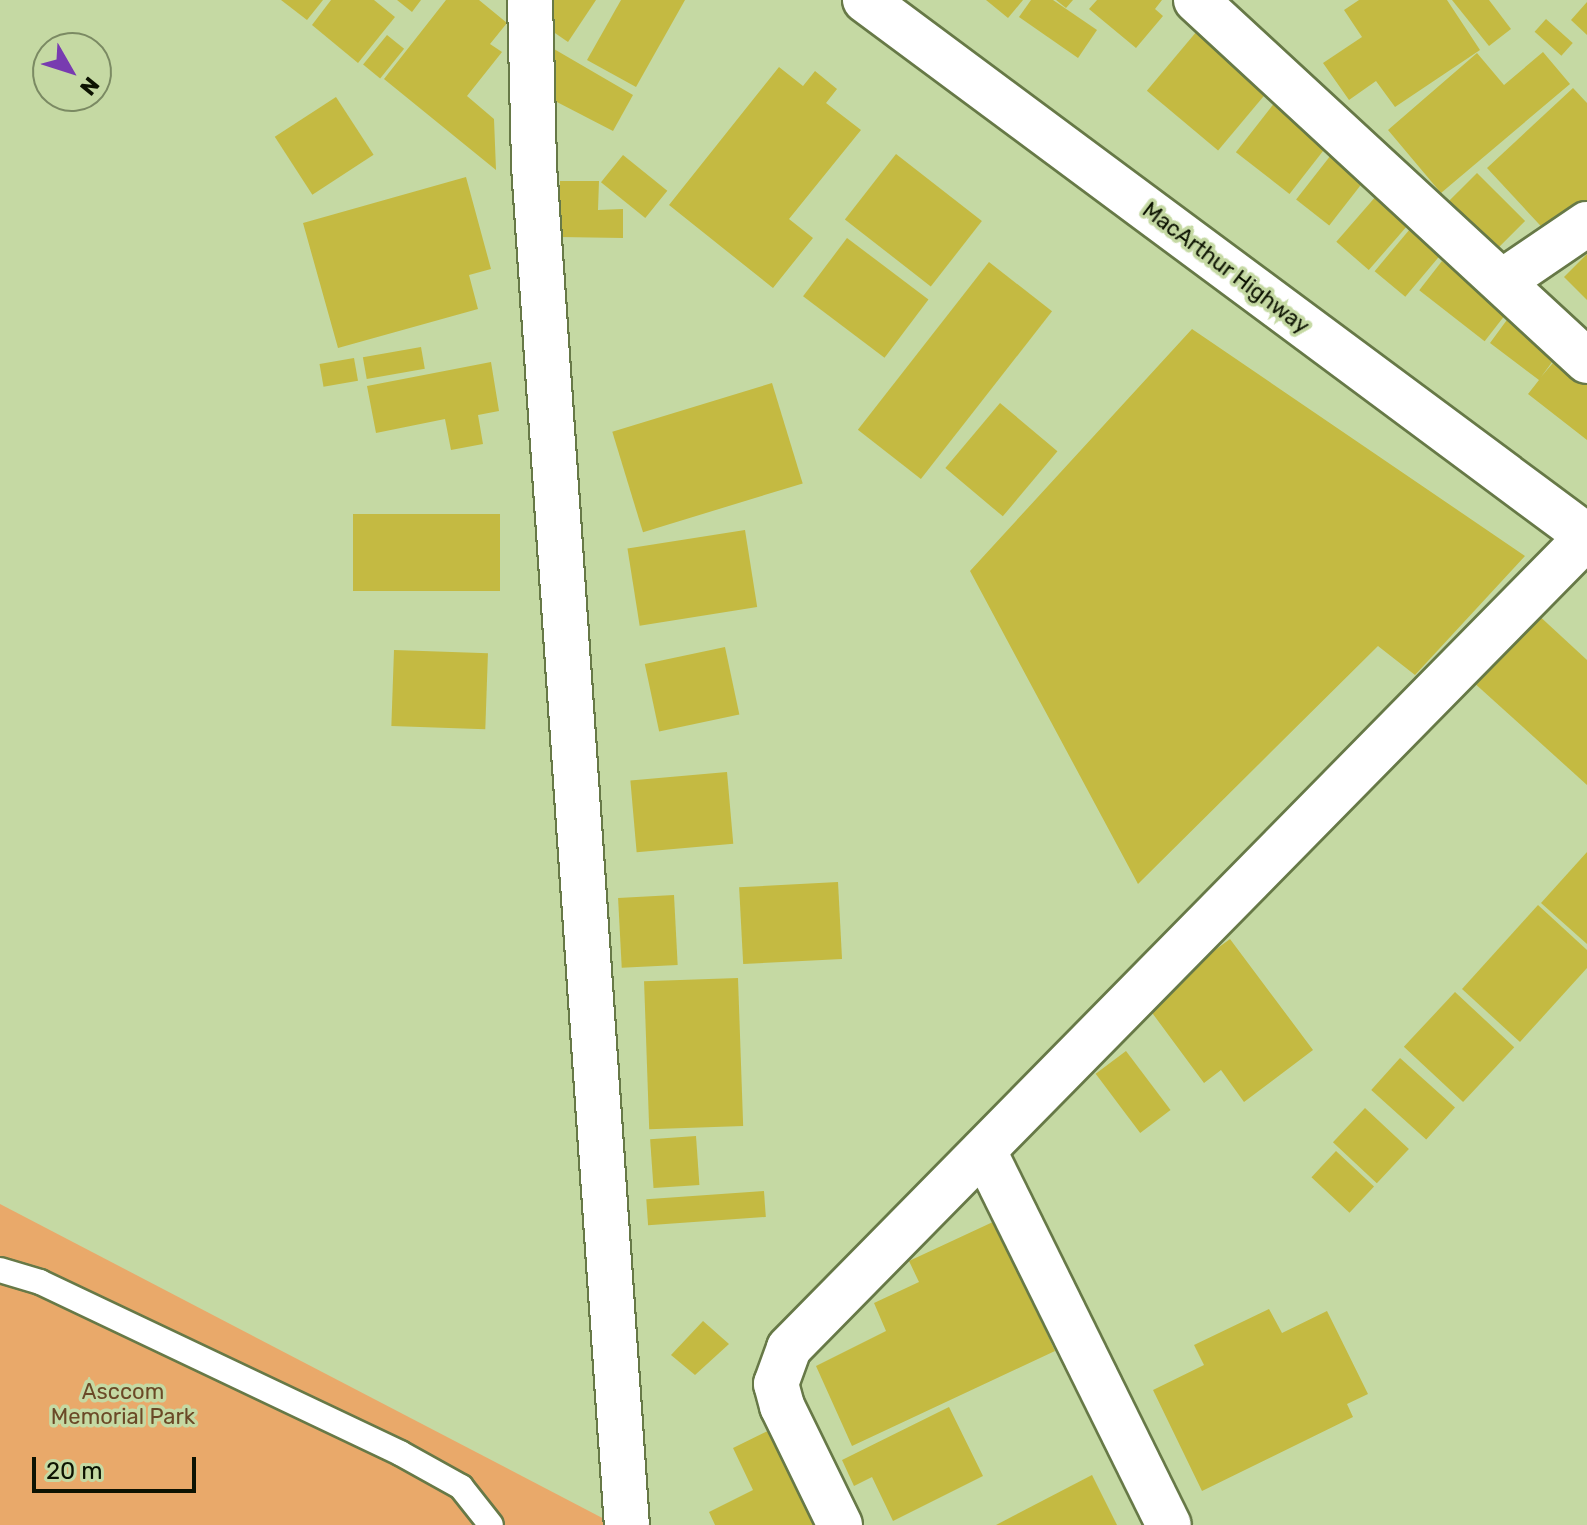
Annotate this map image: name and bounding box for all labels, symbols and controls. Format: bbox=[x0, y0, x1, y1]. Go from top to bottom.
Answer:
north arrow bbox=[32, 32, 112, 112]
text: N bbox=[74, 72, 105, 101]
street label: MacArthur Highway bbox=[1137, 196, 1315, 340]
park label: Asccom Memorial Park bbox=[51, 1378, 195, 1430]
scale bar bbox=[36, 1441, 200, 1491]
text: 20 m bbox=[46, 1457, 103, 1485]

